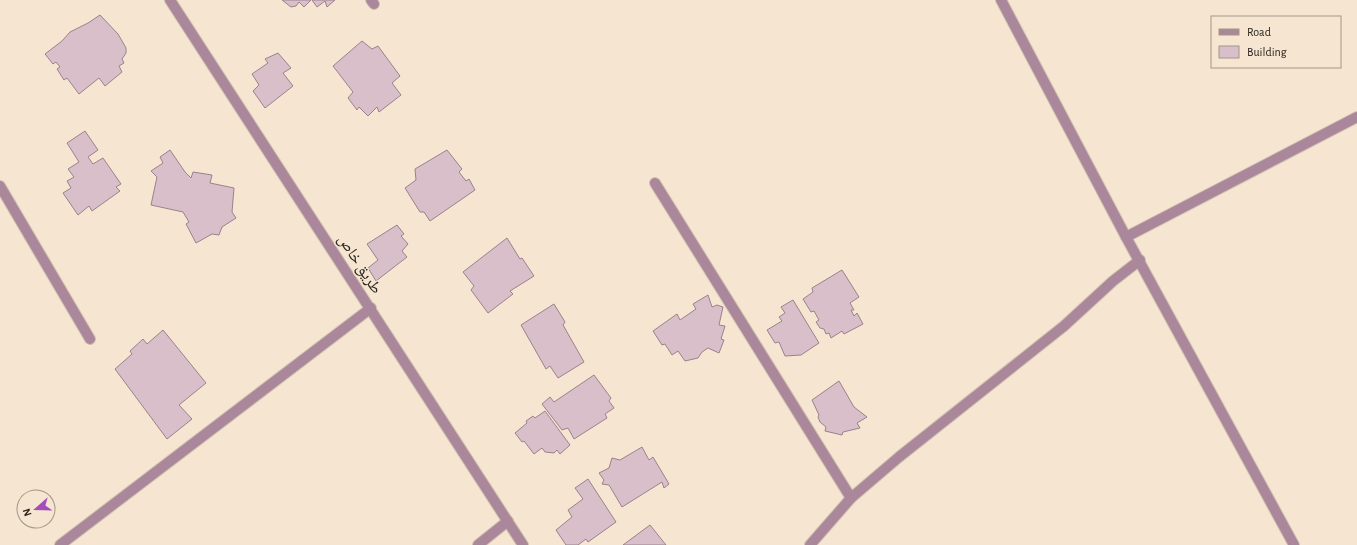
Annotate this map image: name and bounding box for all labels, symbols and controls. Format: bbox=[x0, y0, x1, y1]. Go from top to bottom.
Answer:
legend bbox=[1211, 16, 1341, 68]
text: Road bbox=[1247, 26, 1271, 38]
text: Building bbox=[1247, 46, 1287, 58]
street label: طريق خاص bbox=[333, 231, 385, 298]
north arrow bbox=[16, 489, 56, 529]
text: N bbox=[21, 507, 34, 518]

